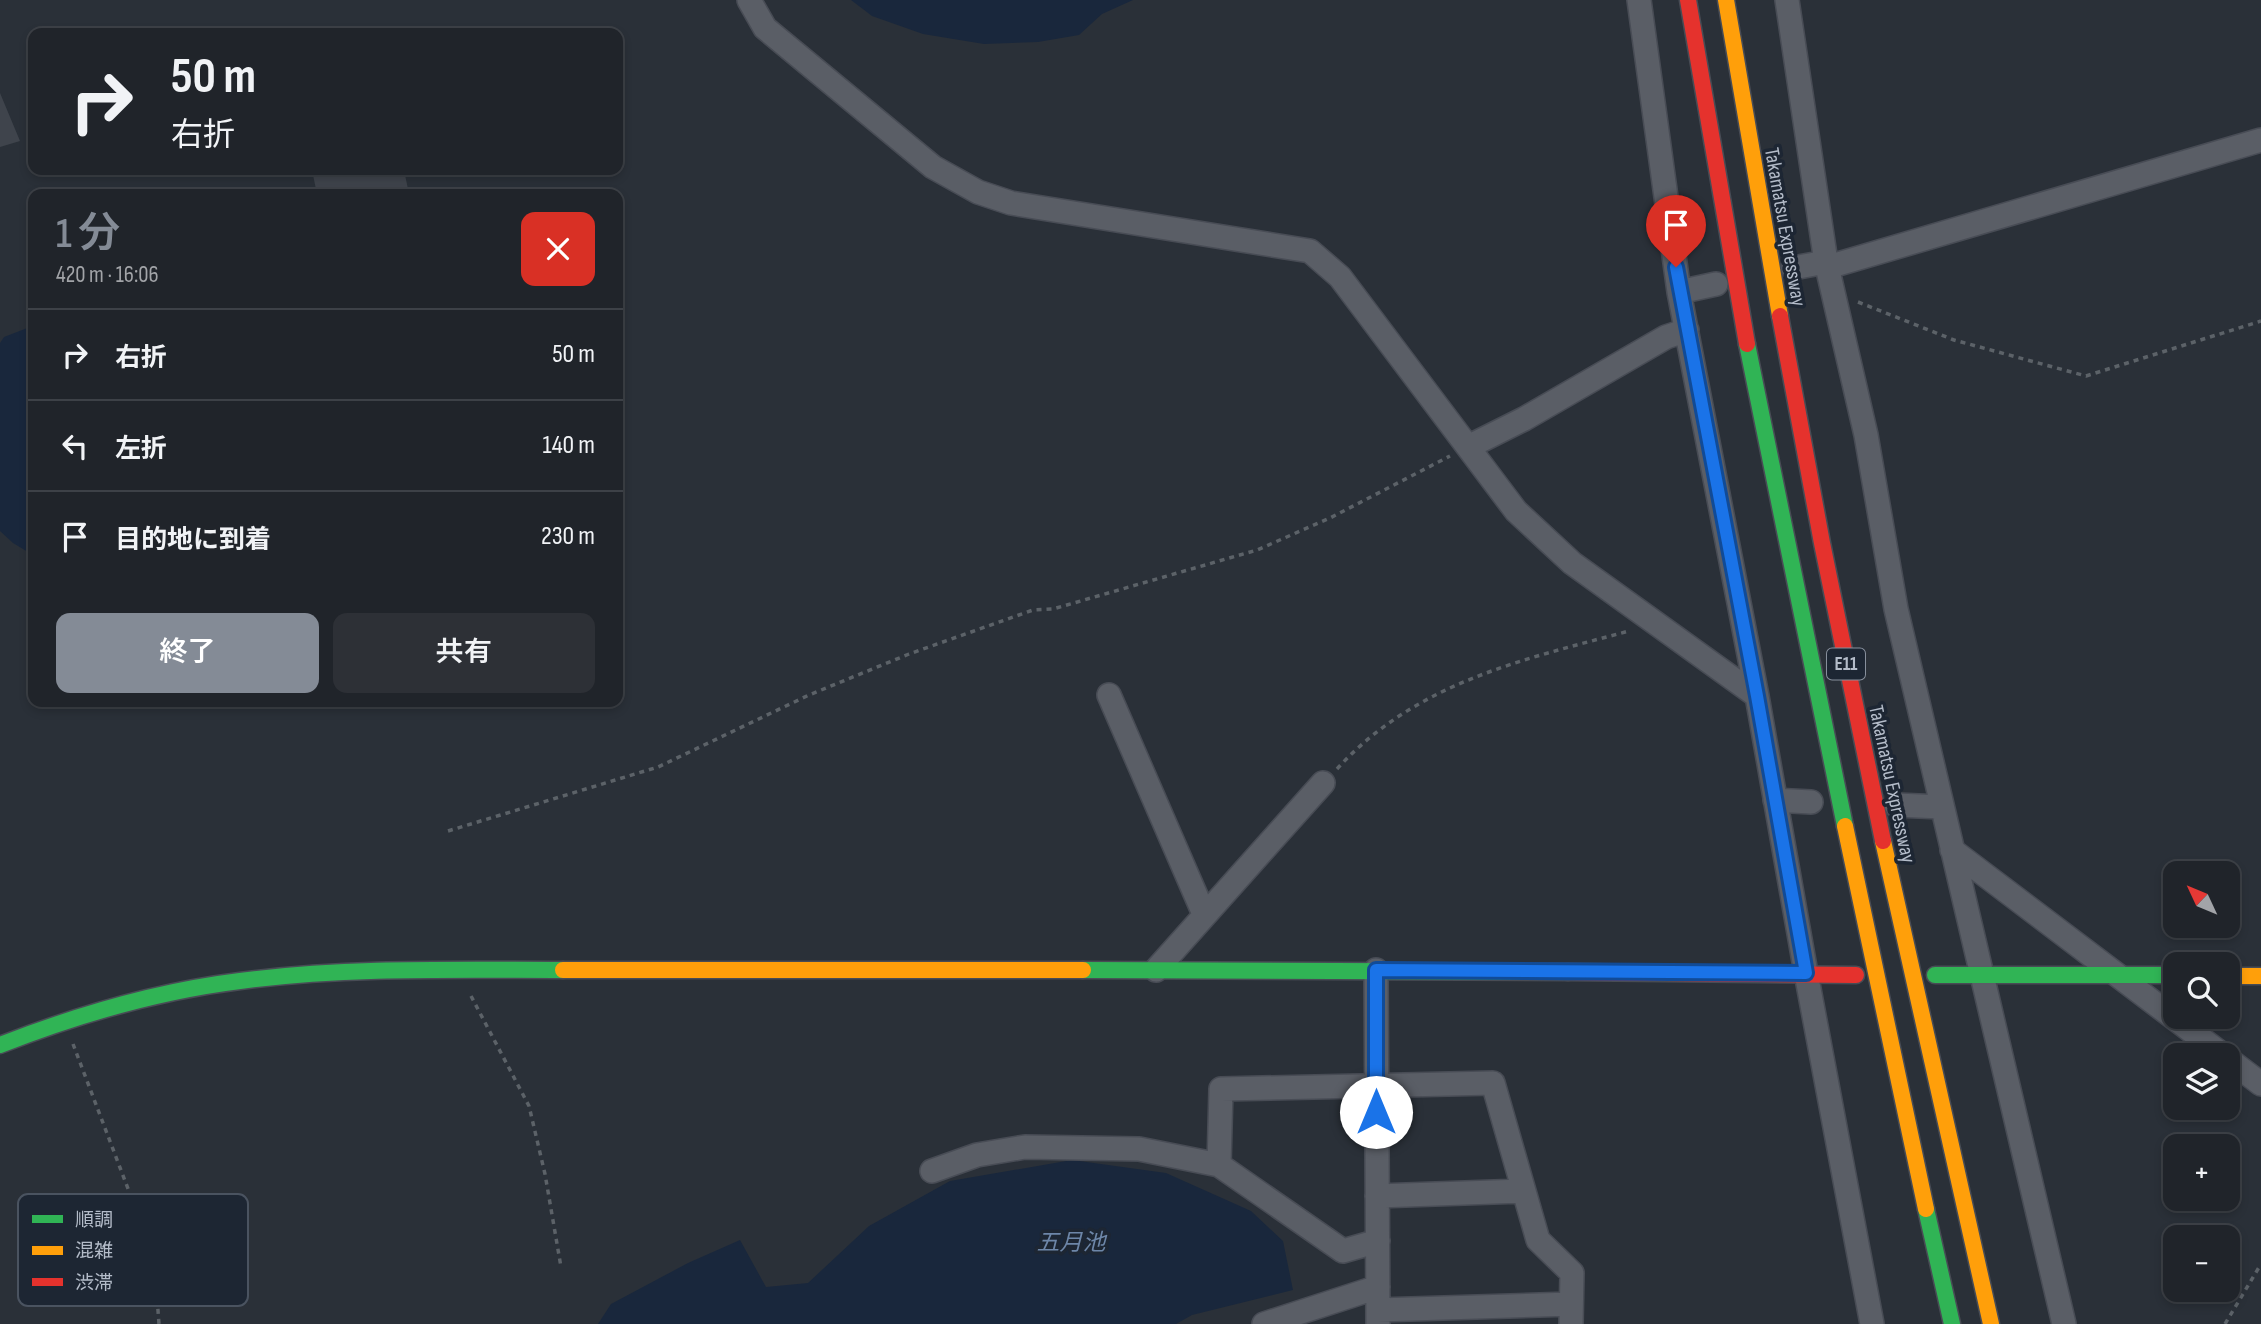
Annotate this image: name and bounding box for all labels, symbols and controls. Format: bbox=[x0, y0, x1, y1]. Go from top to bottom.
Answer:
text: 50 m bbox=[171, 48, 256, 107]
icon: right bbox=[56, 56, 147, 147]
text: 右折 bbox=[171, 116, 235, 155]
street label: Takamatsu Expressway bbox=[1759, 146, 1811, 308]
pin bbox=[1646, 195, 1706, 267]
icon: arrive bbox=[1657, 206, 1695, 244]
text: 1 分 bbox=[56, 209, 120, 260]
button: close bbox=[521, 212, 595, 286]
text: 420 m · 16:06 bbox=[56, 261, 159, 289]
icon: right bbox=[56, 336, 94, 374]
text: 50 m bbox=[552, 339, 595, 370]
text: 右折 bbox=[115, 343, 167, 374]
icon: left bbox=[56, 427, 94, 465]
text: 140 m bbox=[543, 430, 595, 461]
text: 左折 bbox=[115, 434, 167, 465]
icon: arrive bbox=[56, 518, 94, 556]
text: 230 m bbox=[541, 521, 595, 552]
text: 目的地に到着 bbox=[115, 525, 271, 556]
button: 終了 bbox=[56, 613, 319, 693]
button: 共有 bbox=[333, 613, 595, 693]
road number: E11 bbox=[1827, 649, 1865, 680]
street label: Takamatsu Expressway bbox=[1863, 703, 1921, 865]
north arrow bbox=[2163, 861, 2240, 938]
map controls bbox=[2163, 861, 2240, 1302]
button: search bbox=[2163, 952, 2240, 1029]
button: layers bbox=[2163, 1043, 2240, 1120]
position arrow bbox=[1339, 1075, 1413, 1149]
button: + bbox=[2163, 1134, 2240, 1211]
legend bbox=[18, 1194, 248, 1306]
text: 順調 bbox=[75, 1209, 113, 1232]
button: − bbox=[2163, 1225, 2240, 1302]
water label: 五月池 bbox=[1037, 1229, 1108, 1257]
text: 混雑 bbox=[75, 1240, 113, 1263]
text: 渋滞 bbox=[75, 1272, 113, 1295]

